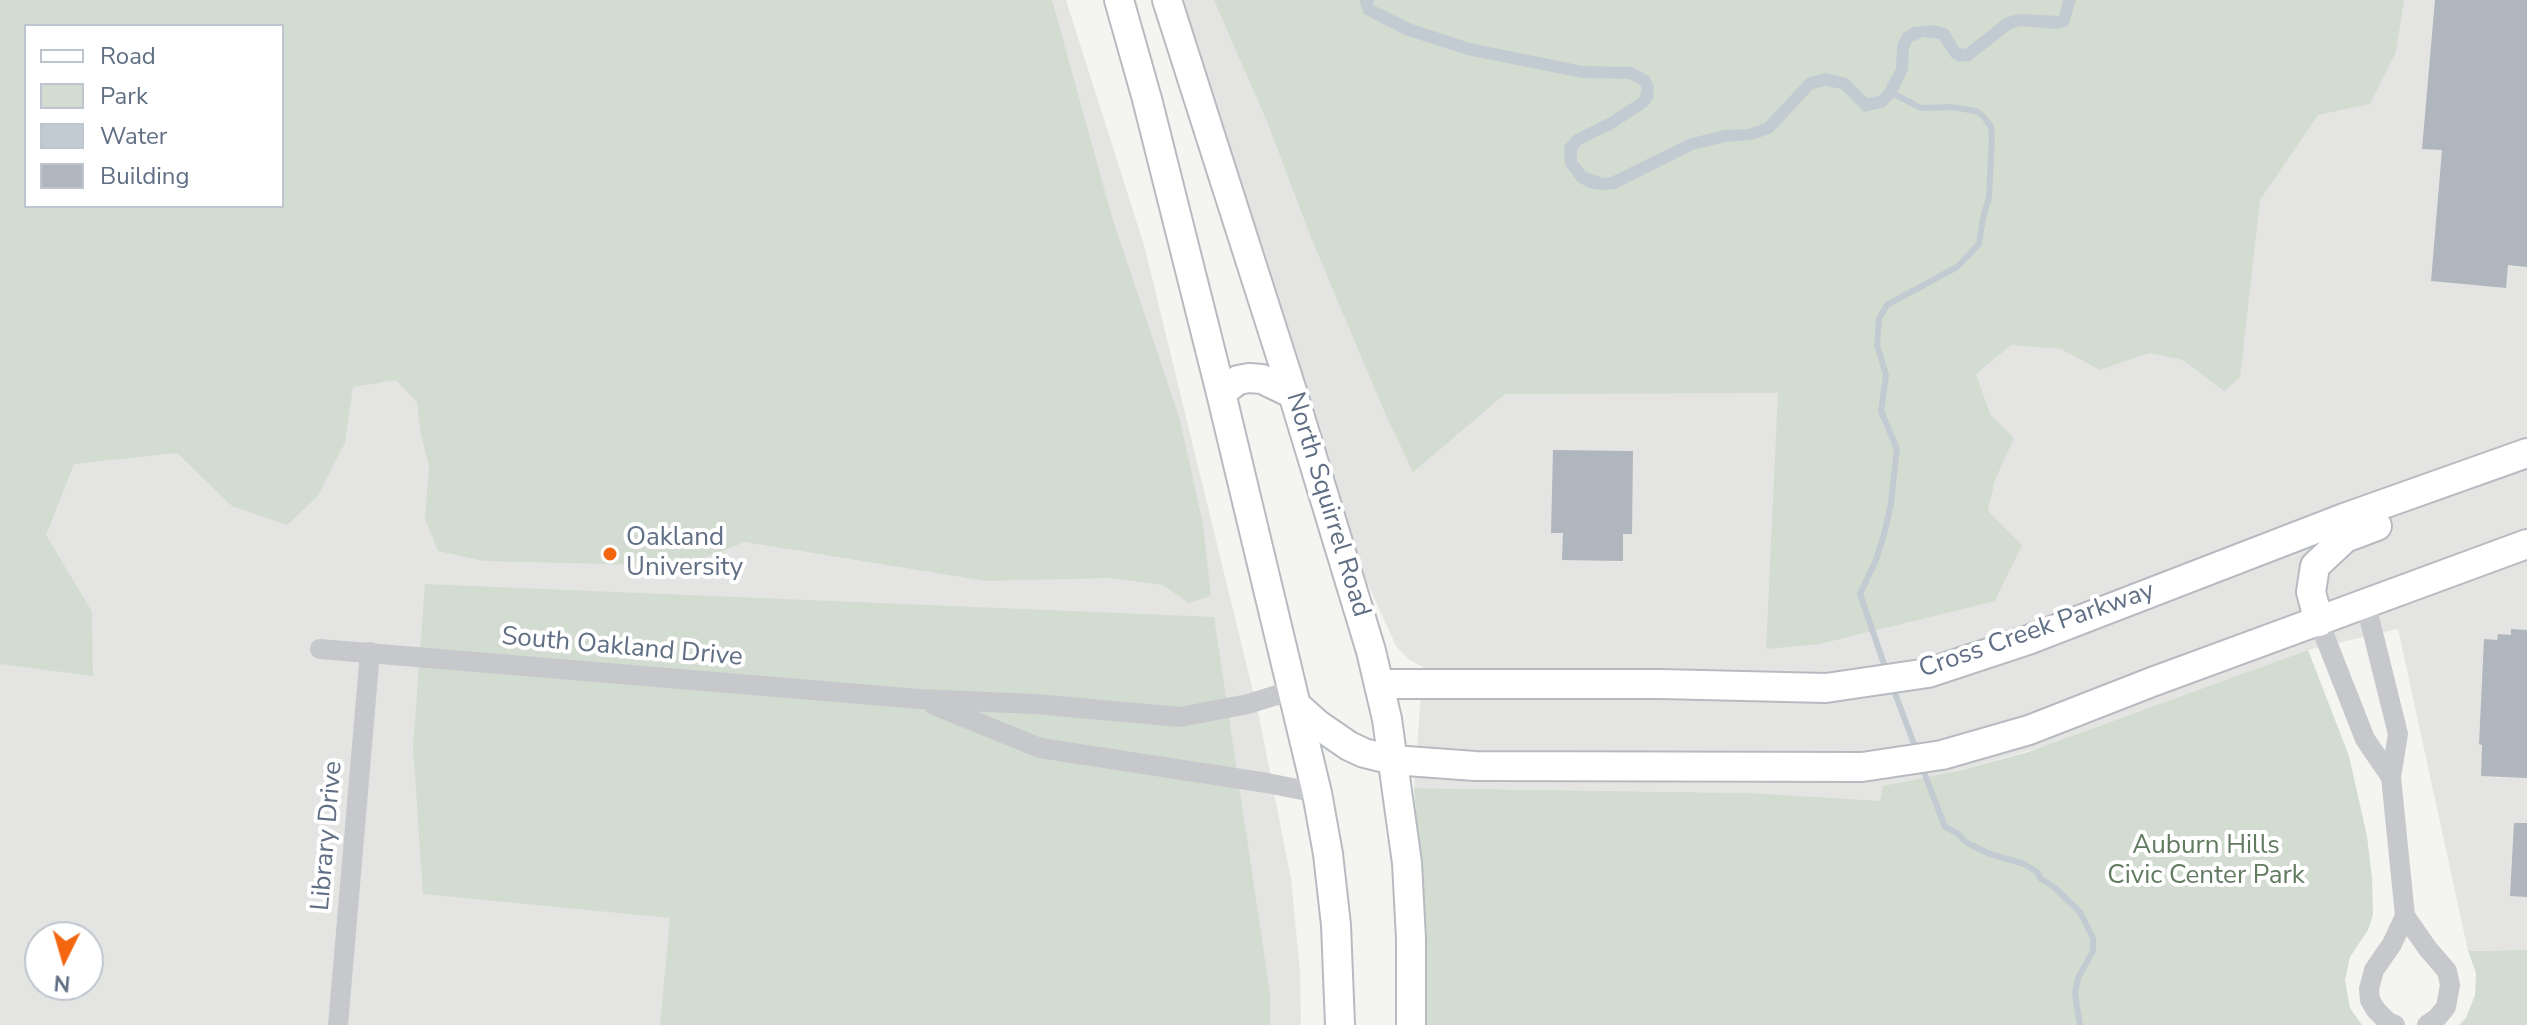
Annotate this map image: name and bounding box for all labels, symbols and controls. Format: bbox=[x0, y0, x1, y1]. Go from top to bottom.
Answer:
legend bbox=[24, 24, 284, 208]
text: Road bbox=[100, 40, 156, 72]
text: Park bbox=[100, 80, 148, 112]
text: Water bbox=[100, 120, 167, 152]
text: Building bbox=[100, 160, 190, 192]
street label: North Squirrel Road bbox=[1278, 389, 1376, 621]
place label: Oakland University bbox=[626, 523, 743, 584]
marker: Oakland University bbox=[601, 545, 619, 563]
street label: Cross Creek Parkway bbox=[1915, 576, 2159, 686]
street label: South Oakland Drive bbox=[500, 622, 744, 674]
street label: Library Drive bbox=[306, 760, 350, 912]
park label: Auburn Hills Civic Center Park bbox=[2107, 831, 2305, 892]
north arrow bbox=[24, 921, 104, 1001]
text: N bbox=[53, 967, 72, 999]

